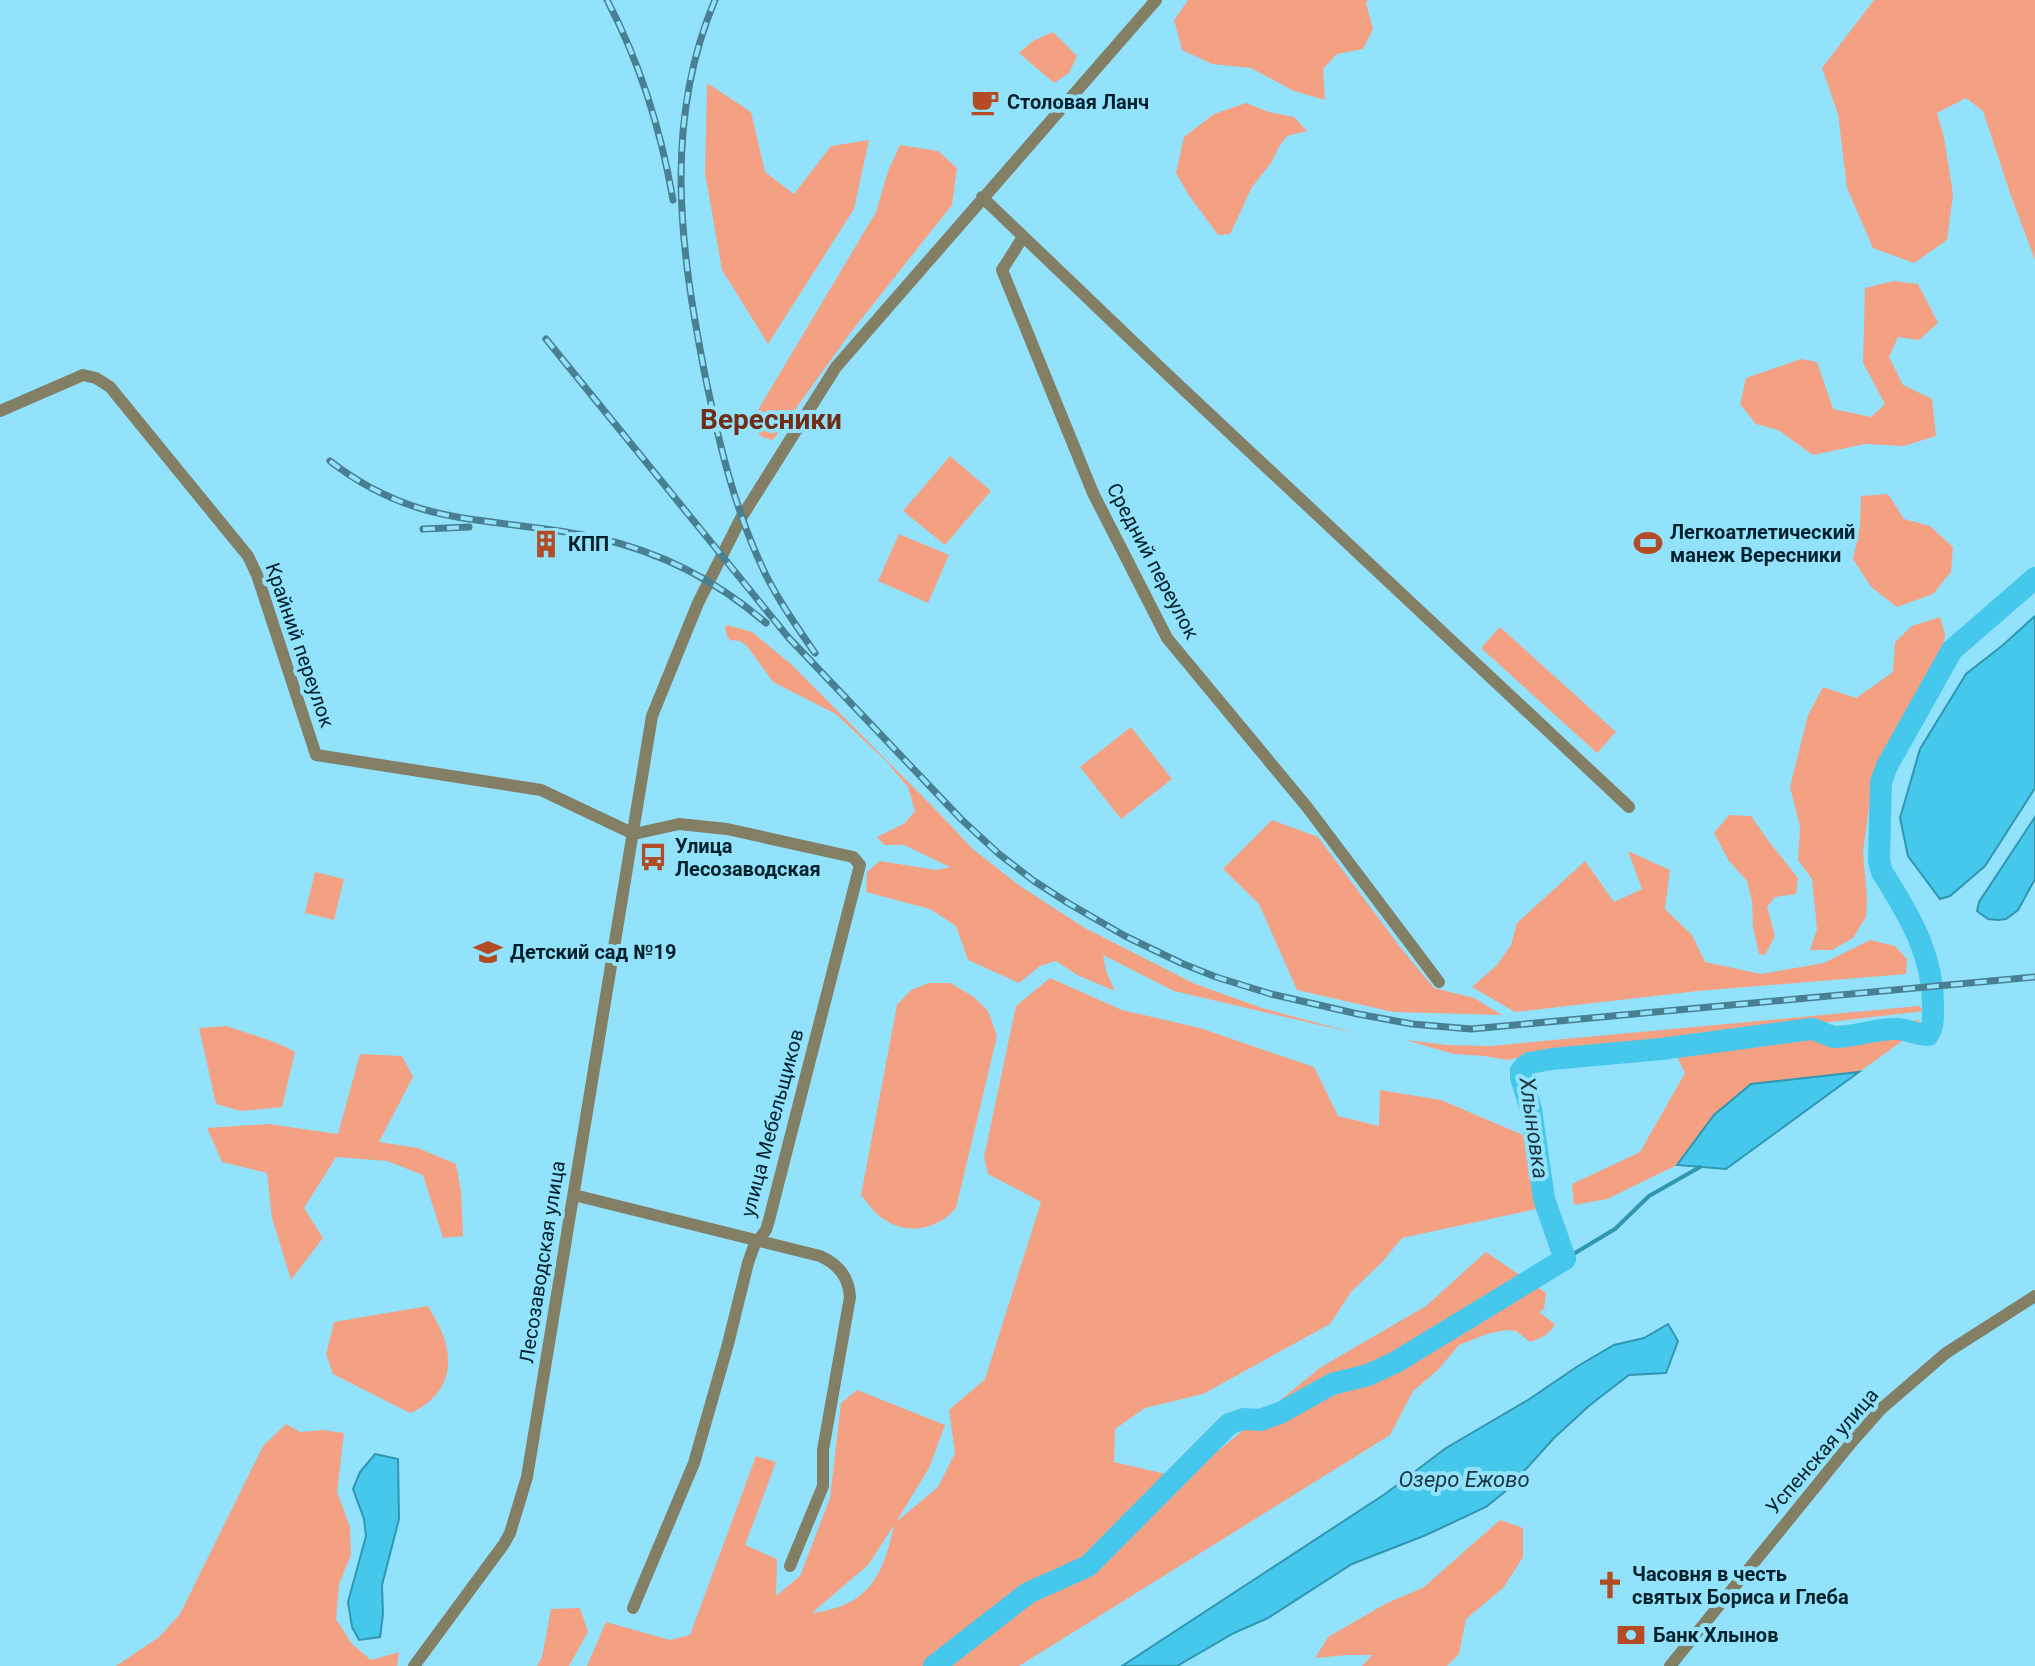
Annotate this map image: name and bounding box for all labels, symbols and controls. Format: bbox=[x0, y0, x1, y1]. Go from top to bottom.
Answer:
cafe icon: Столовая Ланч bbox=[970, 87, 1000, 117]
place label: Столовая Ланч bbox=[1007, 90, 1149, 114]
district label: Вересники bbox=[700, 403, 842, 436]
street label: Средний переулок bbox=[1102, 479, 1204, 643]
place label: Легкоатлетический манеж Вересники bbox=[1670, 520, 1855, 567]
sports icon: Легкоатлетический манеж Вересники bbox=[1633, 528, 1663, 558]
building icon: КПП bbox=[531, 529, 561, 559]
place label: КПП bbox=[568, 532, 609, 556]
street label: Крайний переулок bbox=[261, 560, 339, 731]
place label: Улица Лесозаводская bbox=[675, 834, 821, 881]
bus stop icon: Улица Лесозаводская bbox=[638, 842, 668, 872]
school or university icon: Детский сад №19 bbox=[473, 937, 503, 967]
place label: Детский сад №19 bbox=[510, 940, 676, 964]
street label: улица Мебельщиков bbox=[735, 1026, 809, 1220]
water label: Хлыновка bbox=[1514, 1075, 1554, 1180]
street label: Лесозаводская улица bbox=[514, 1159, 570, 1365]
street label: Успенская улица bbox=[1761, 1383, 1883, 1519]
water label: Озеро Ежово bbox=[1398, 1467, 1530, 1492]
place label: Часовня в честь святых Бориса и Глеба bbox=[1632, 1562, 1849, 1609]
church icon: Часовня в честь святых Бориса и Глеба bbox=[1595, 1570, 1625, 1600]
bank icon: Банк Хлынов bbox=[1616, 1620, 1646, 1650]
place label: Банк Хлынов bbox=[1653, 1623, 1778, 1647]

